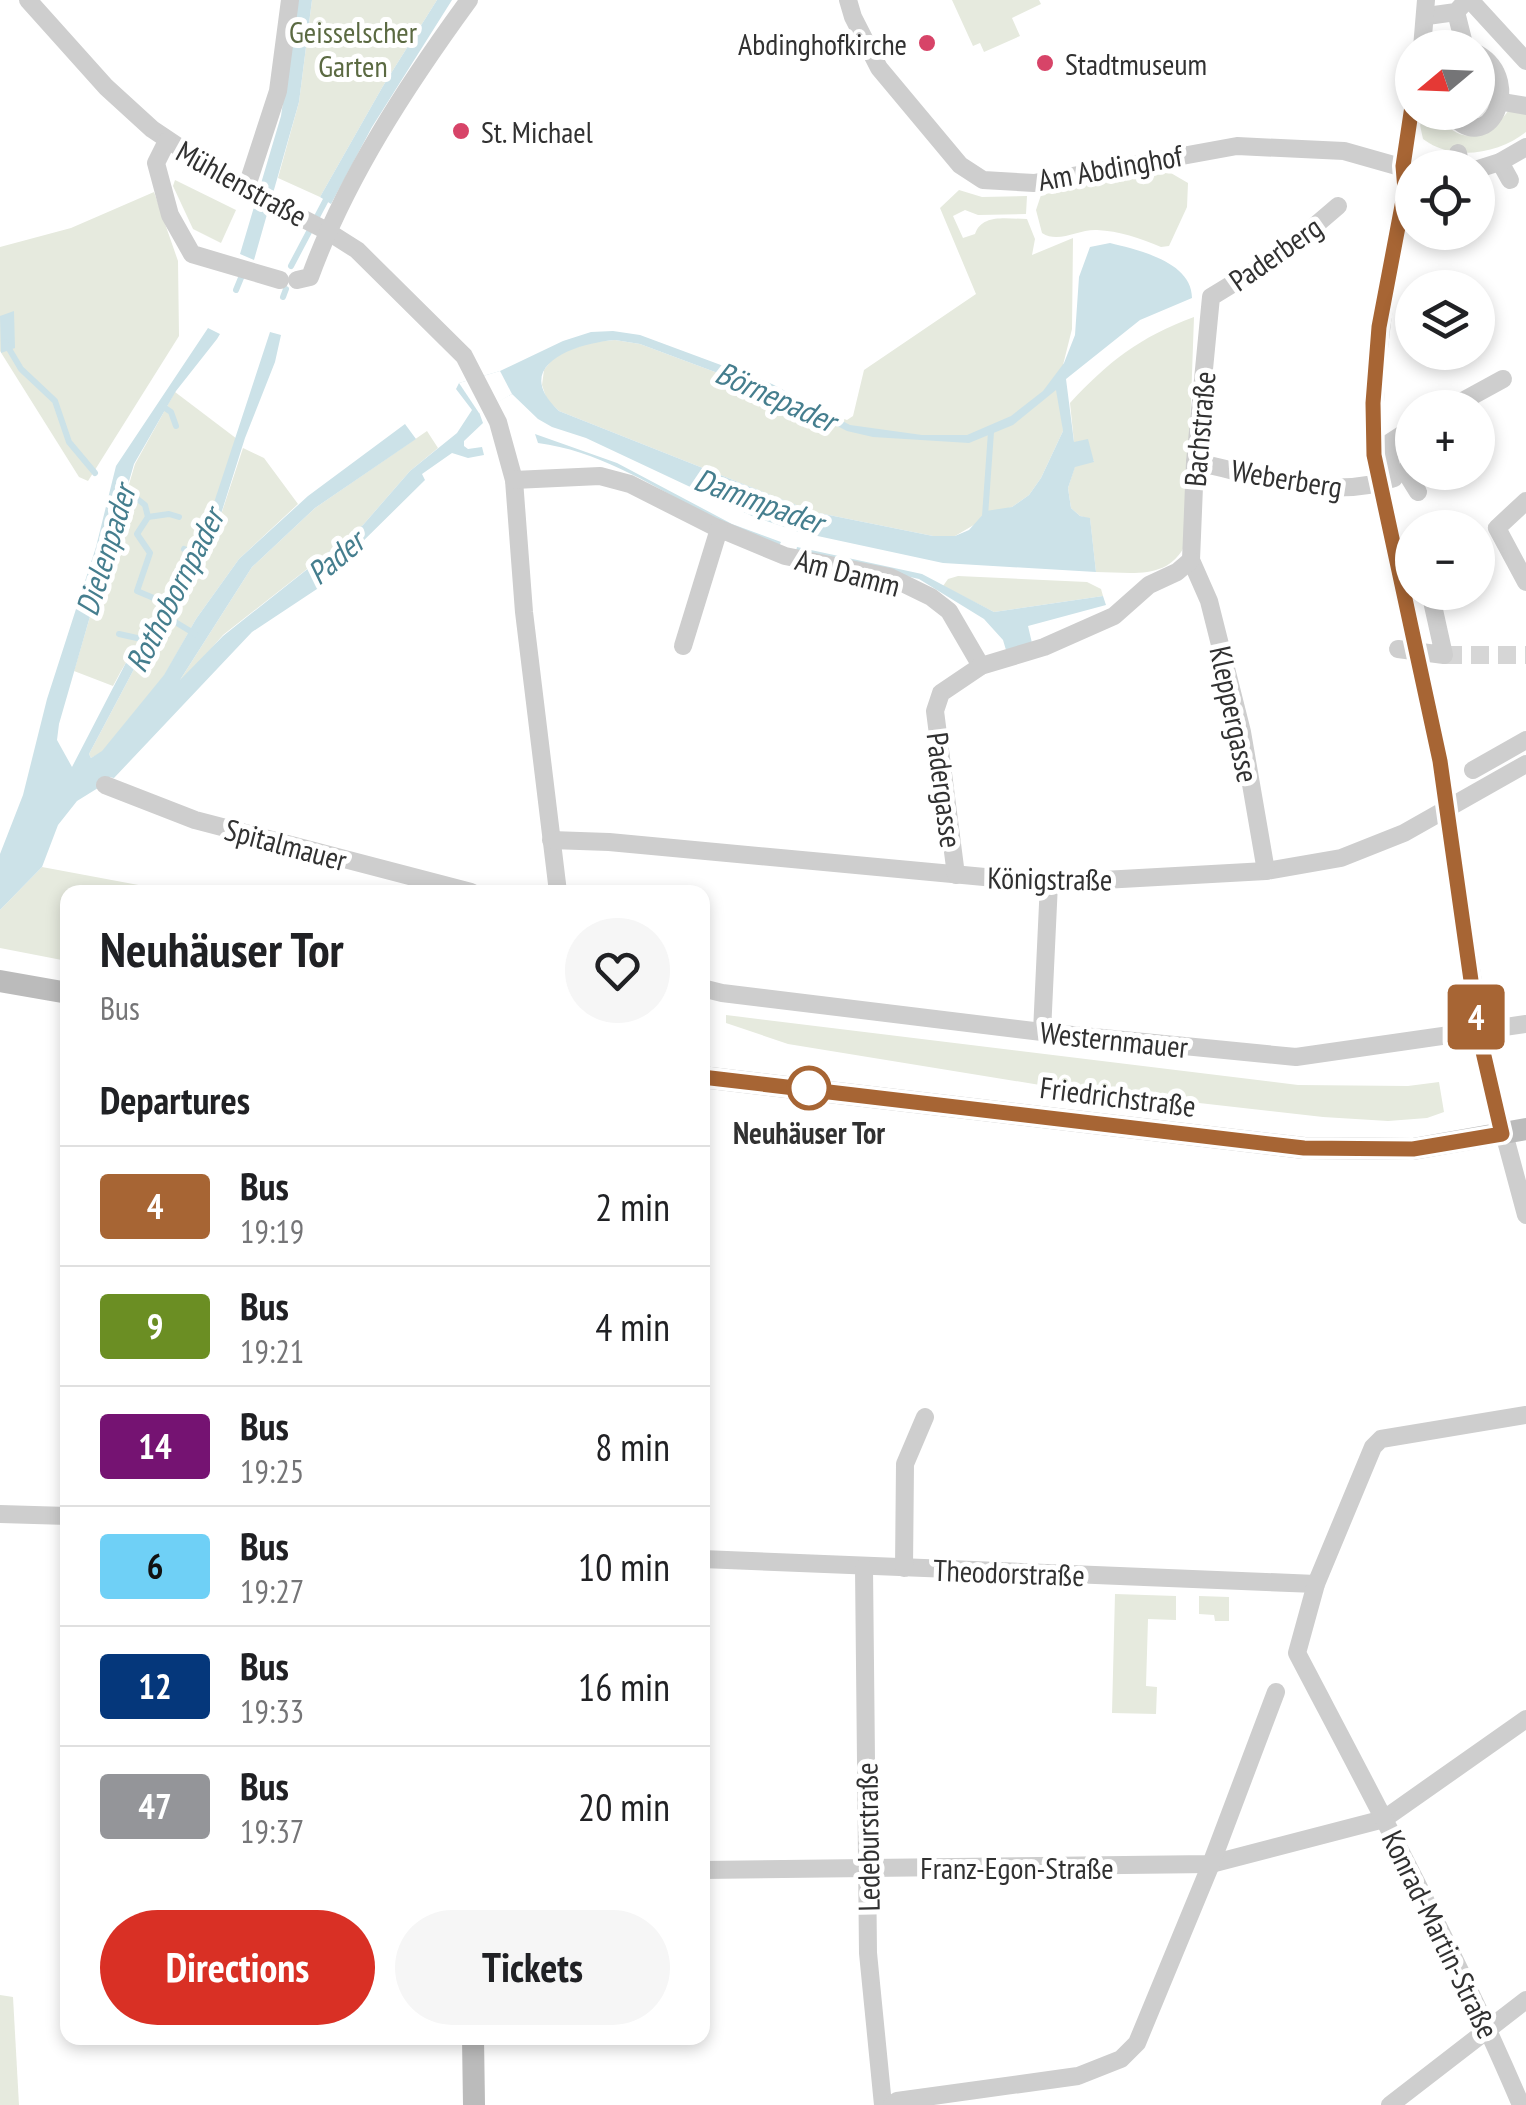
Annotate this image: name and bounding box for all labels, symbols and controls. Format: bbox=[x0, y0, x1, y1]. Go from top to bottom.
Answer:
park label: Geisselscher Garten bbox=[289, 12, 418, 85]
place label: Abdinghofkirche bbox=[738, 24, 907, 63]
north arrow bbox=[1395, 30, 1495, 130]
map controls bbox=[1395, 30, 1495, 610]
marker: Abdinghofkirche bbox=[916, 32, 938, 54]
place label: Stadtmuseum bbox=[1065, 44, 1207, 83]
marker: Stadtmuseum bbox=[1034, 52, 1056, 74]
place label: St. Michael bbox=[481, 112, 593, 151]
marker: St. Michael bbox=[450, 120, 472, 142]
street label: Mühlenstraße bbox=[170, 131, 314, 235]
street label: Am Abdinghof bbox=[1035, 135, 1186, 199]
button: locate bbox=[1395, 150, 1495, 250]
street label: Paderberg bbox=[1221, 207, 1329, 299]
button: layers bbox=[1395, 270, 1495, 370]
water label: Börnepader bbox=[709, 351, 847, 443]
street label: Bachstraße bbox=[1175, 370, 1223, 488]
button: + bbox=[1395, 390, 1495, 490]
street label: Weberberg bbox=[1229, 450, 1345, 506]
water label: Dammpader bbox=[689, 457, 833, 544]
water label: Dielenpader bbox=[65, 476, 146, 620]
water label: Rothobornpader bbox=[115, 498, 235, 679]
button: − bbox=[1395, 510, 1495, 610]
water label: Pader bbox=[298, 518, 376, 593]
street label: Am Damm bbox=[791, 539, 905, 605]
street label: Kleppergasse bbox=[1202, 642, 1268, 786]
street label: Padergasse bbox=[919, 730, 971, 850]
street label: Spitalmauer bbox=[221, 809, 352, 879]
street label: Königstraße bbox=[987, 857, 1113, 899]
text: Neuhäuser Tor bbox=[100, 918, 344, 980]
button: heart bbox=[565, 918, 670, 1023]
line badge: 4 bbox=[1444, 984, 1508, 1050]
text: Bus bbox=[100, 987, 140, 1029]
text: 4 bbox=[1468, 994, 1484, 1040]
street label: Westernmauer bbox=[1038, 1012, 1191, 1066]
marker: Neuhäuser Tor bbox=[788, 1067, 830, 1109]
street label: Friedrichstraße bbox=[1038, 1067, 1198, 1125]
text: Departures bbox=[100, 1075, 250, 1124]
place label: Neuhäuser Tor bbox=[733, 1113, 885, 1152]
text: Bus bbox=[240, 1161, 289, 1210]
text: 2 min bbox=[595, 1182, 670, 1231]
text: 4 bbox=[147, 1183, 163, 1229]
text: 19:19 bbox=[240, 1210, 304, 1252]
text: Bus bbox=[240, 1281, 289, 1330]
text: 4 min bbox=[595, 1302, 670, 1351]
text: 9 bbox=[147, 1303, 163, 1349]
text: 19:21 bbox=[240, 1330, 304, 1372]
text: Bus bbox=[240, 1401, 289, 1450]
text: 8 min bbox=[595, 1422, 670, 1471]
text: 14 bbox=[138, 1423, 172, 1469]
text: 19:25 bbox=[240, 1450, 304, 1492]
text: Bus bbox=[240, 1521, 289, 1570]
text: 10 min bbox=[578, 1542, 670, 1591]
text: 6 bbox=[147, 1543, 163, 1589]
street label: Theodorstraße bbox=[933, 1550, 1085, 1594]
text: 19:27 bbox=[240, 1570, 304, 1612]
text: Bus bbox=[240, 1641, 289, 1690]
text: 16 min bbox=[578, 1662, 670, 1711]
text: 12 bbox=[138, 1663, 172, 1709]
text: 19:33 bbox=[240, 1690, 304, 1732]
text: Bus bbox=[240, 1761, 289, 1810]
street label: Ledeburstraße bbox=[846, 1762, 888, 1912]
text: 20 min bbox=[578, 1782, 670, 1831]
text: 47 bbox=[138, 1783, 172, 1829]
text: 19:37 bbox=[240, 1810, 304, 1852]
street label: Konrad-Martin-Straße bbox=[1374, 1824, 1508, 2044]
street label: Franz-Egon-Straße bbox=[920, 1848, 1114, 1887]
button: Directions bbox=[100, 1910, 375, 2025]
button: Tickets bbox=[395, 1910, 670, 2025]

